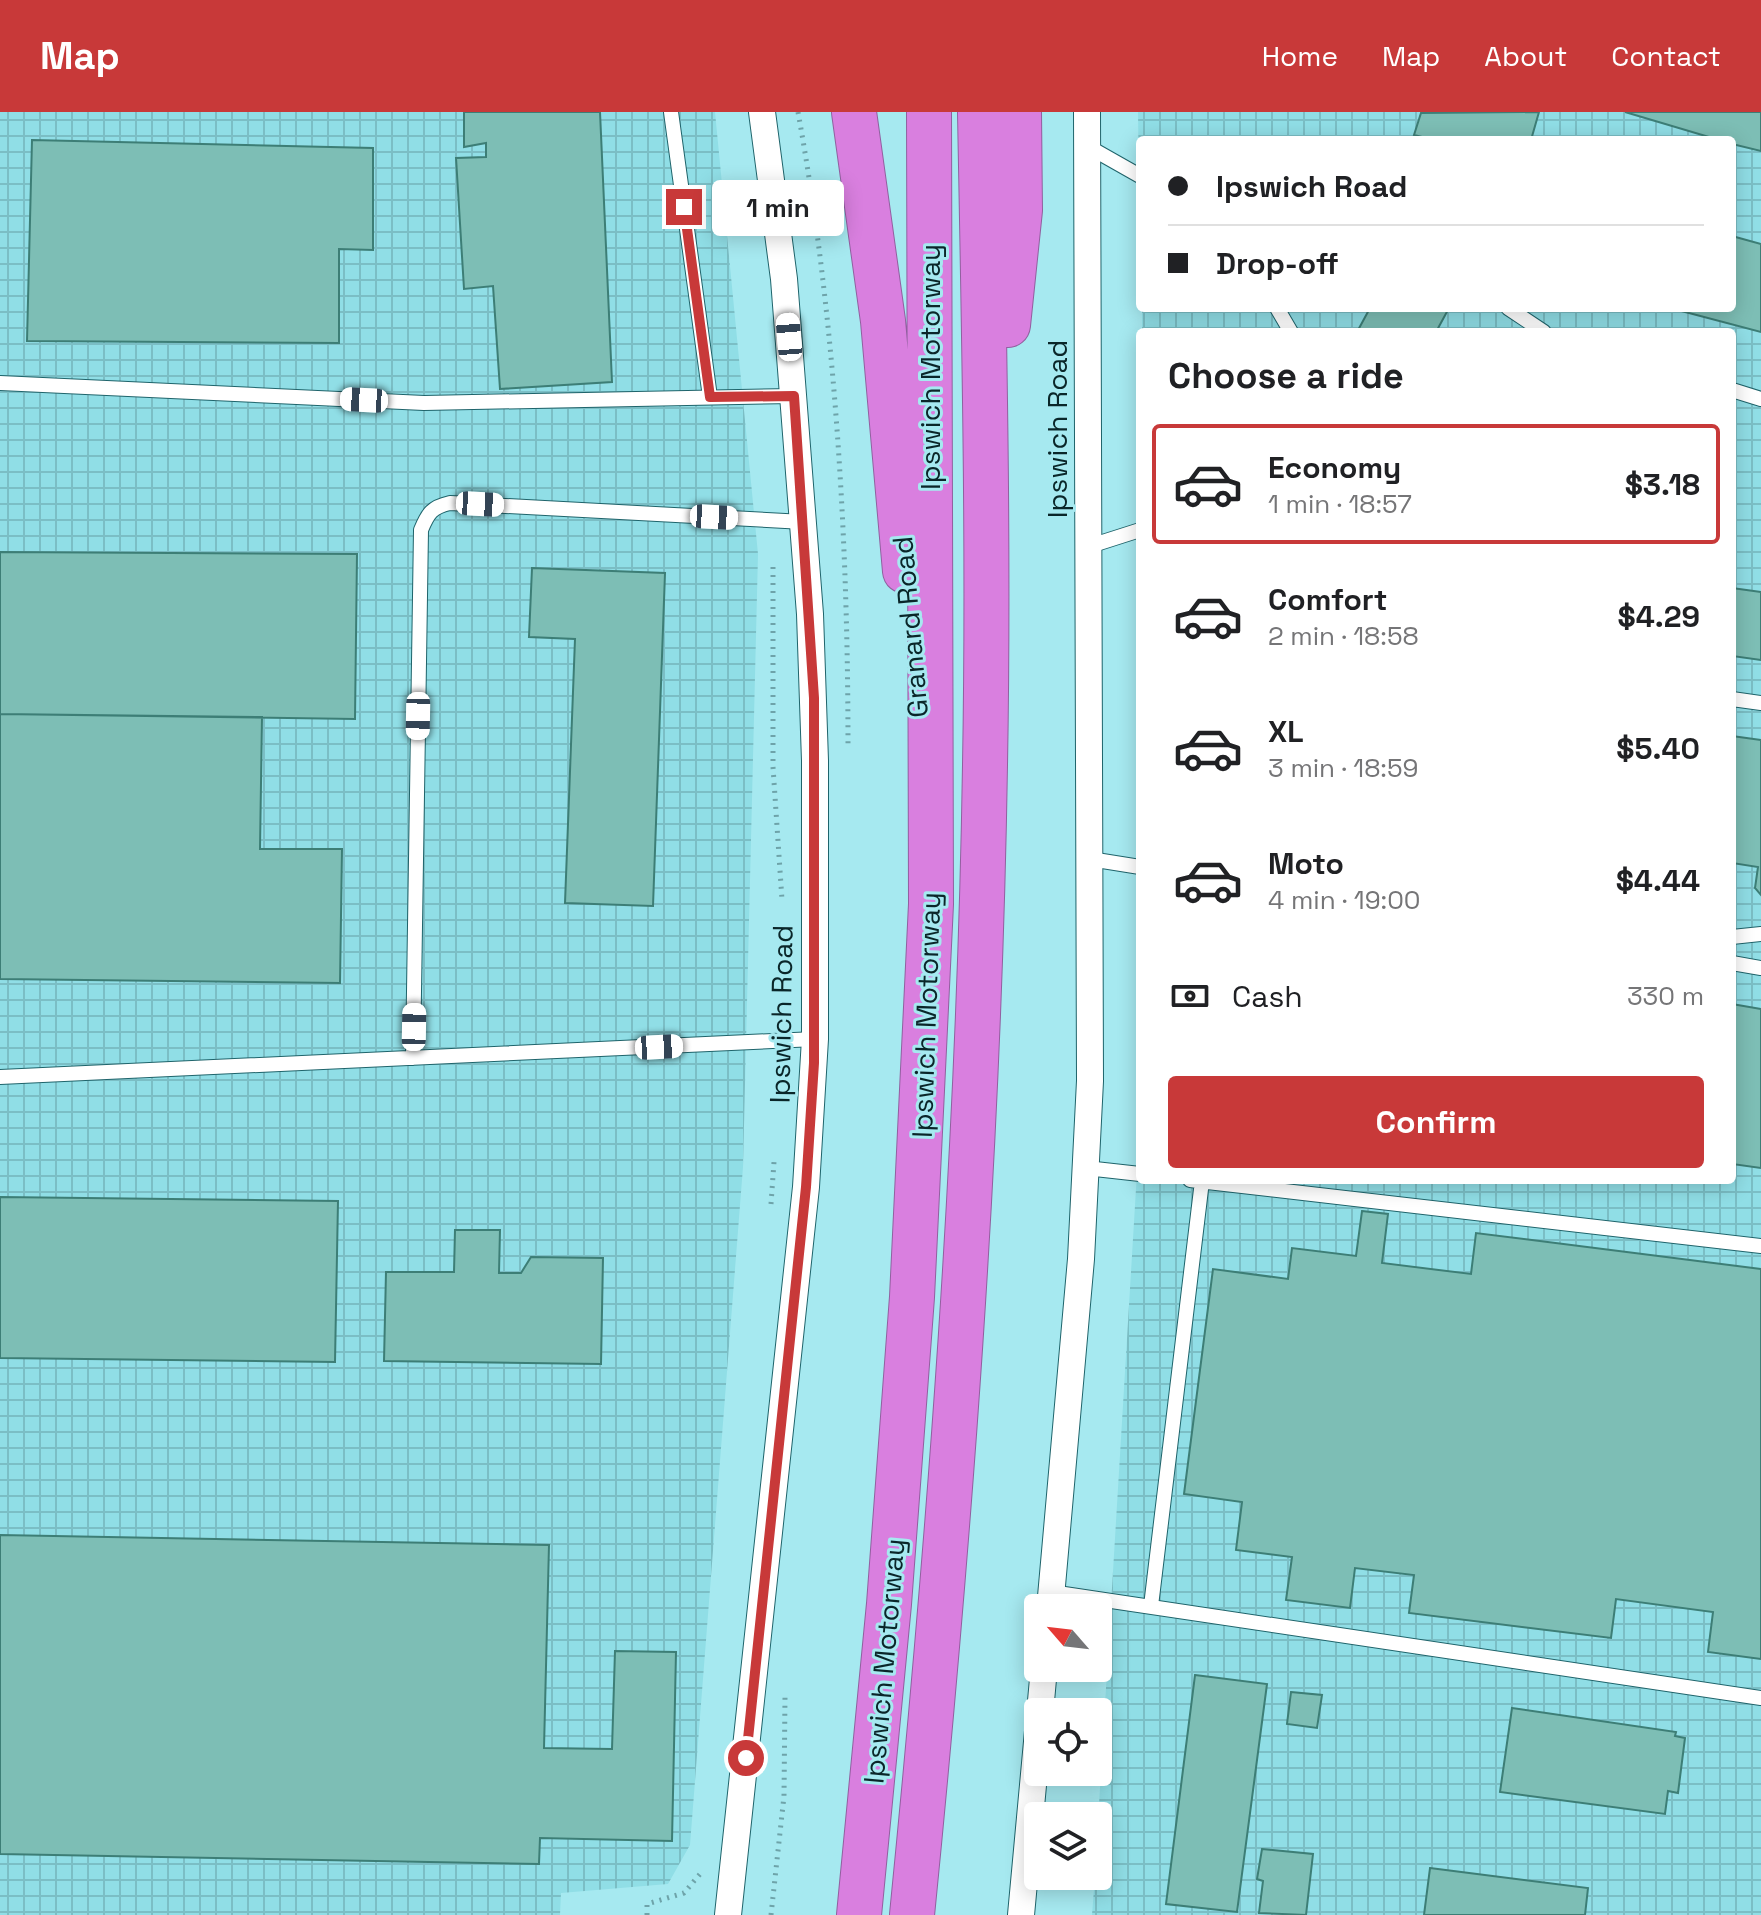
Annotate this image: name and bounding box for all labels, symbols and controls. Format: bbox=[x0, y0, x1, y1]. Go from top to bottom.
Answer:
text: Map bbox=[40, 32, 120, 80]
text: Home bbox=[1262, 38, 1338, 74]
text: Map bbox=[1382, 38, 1440, 74]
text: About bbox=[1484, 38, 1567, 74]
text: Contact bbox=[1611, 38, 1721, 74]
text: Ipswich Road bbox=[1216, 167, 1407, 206]
callout: 1 min bbox=[712, 179, 844, 235]
route end bbox=[666, 189, 702, 225]
text: 1 min bbox=[746, 191, 810, 225]
street label: Ipswich Motorway bbox=[912, 244, 948, 490]
text: Drop-off bbox=[1216, 244, 1339, 283]
car bbox=[775, 312, 803, 362]
street label: Ipswich Road bbox=[1039, 340, 1075, 518]
text: Choose a ride bbox=[1168, 353, 1404, 399]
car bbox=[339, 387, 389, 413]
icon: car bbox=[1172, 448, 1244, 520]
text: Economy bbox=[1268, 448, 1401, 487]
text: $3.18 bbox=[1625, 465, 1700, 504]
text: 1 min · 18:57 bbox=[1268, 487, 1412, 521]
car bbox=[455, 491, 505, 517]
car bbox=[689, 504, 739, 530]
street label: Granard Road bbox=[884, 535, 936, 719]
icon: car bbox=[1172, 580, 1244, 652]
text: Comfort bbox=[1268, 580, 1387, 619]
text: $4.29 bbox=[1618, 597, 1700, 636]
text: 2 min · 18:58 bbox=[1268, 619, 1419, 653]
car bbox=[406, 692, 430, 740]
icon: car bbox=[1172, 712, 1244, 784]
text: XL bbox=[1268, 712, 1304, 751]
text: $5.40 bbox=[1616, 729, 1700, 768]
text: 3 min · 18:59 bbox=[1268, 751, 1418, 785]
icon: car bbox=[1172, 844, 1244, 916]
text: Moto bbox=[1268, 844, 1344, 883]
text: $4.44 bbox=[1616, 861, 1700, 900]
text: 4 min · 19:00 bbox=[1268, 883, 1421, 917]
street label: Ipswich Motorway bbox=[904, 891, 948, 1139]
street label: Ipswich Road bbox=[761, 924, 801, 1104]
icon: cash bbox=[1168, 974, 1212, 1018]
text: Cash bbox=[1232, 977, 1303, 1016]
text: 330 m bbox=[1627, 979, 1704, 1013]
car bbox=[402, 1003, 426, 1051]
car bbox=[634, 1034, 684, 1060]
button: Confirm bbox=[1168, 1076, 1704, 1168]
street label: Ipswich Motorway bbox=[855, 1537, 913, 1785]
north arrow bbox=[1024, 1594, 1112, 1682]
map controls bbox=[1024, 1594, 1112, 1890]
button: locate bbox=[1024, 1698, 1112, 1786]
route start bbox=[728, 1740, 764, 1776]
button: layers bbox=[1024, 1802, 1112, 1890]

